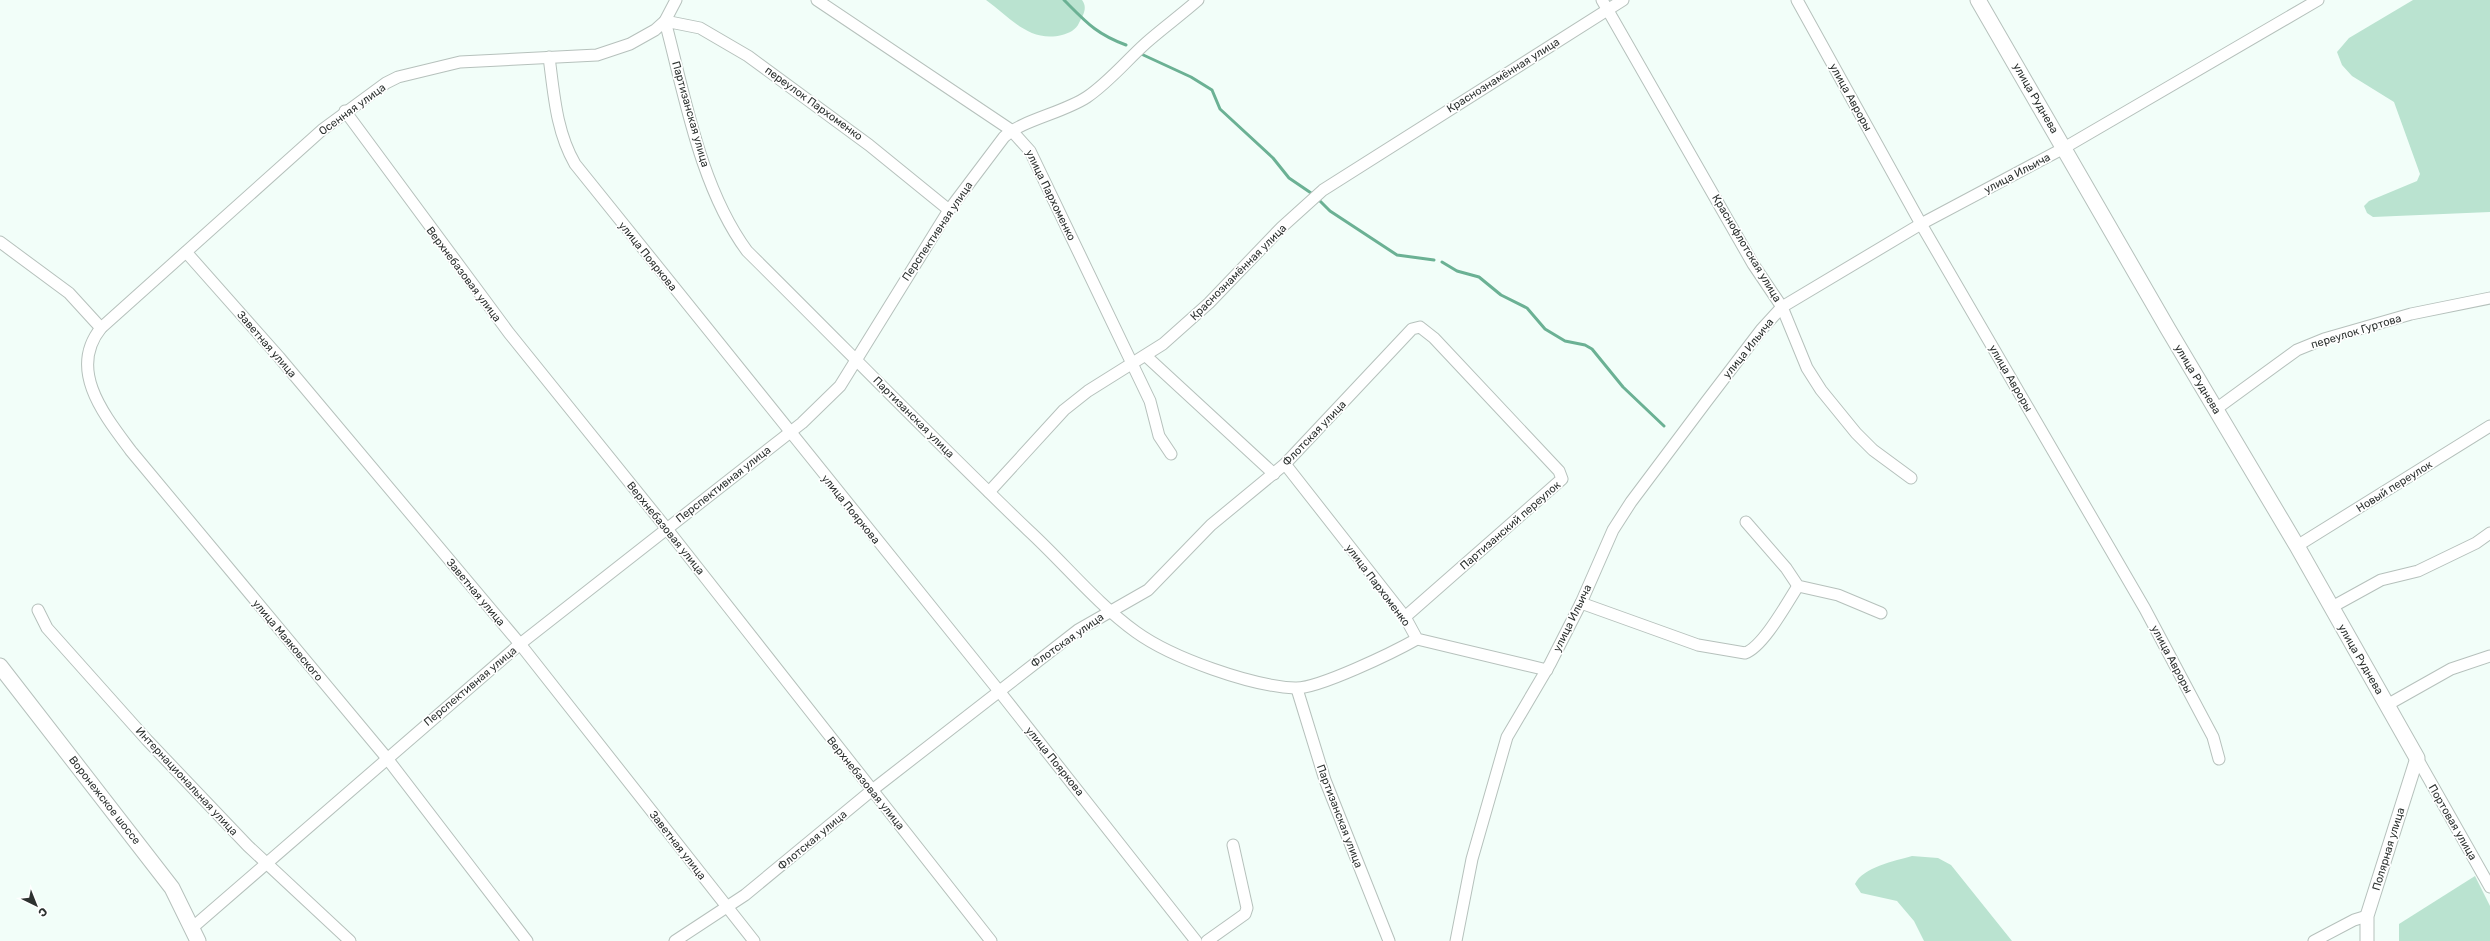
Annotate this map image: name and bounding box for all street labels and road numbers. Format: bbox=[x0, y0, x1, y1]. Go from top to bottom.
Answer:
street label: Краснознамённая улица bbox=[1444, 35, 1562, 116]
street label: Партизанская улица bbox=[669, 60, 712, 169]
street label: улица Авроры bbox=[1827, 61, 1874, 133]
street label: улица Руднева bbox=[2010, 61, 2061, 136]
street label: переулок Пархоменко bbox=[762, 64, 865, 143]
street label: Осенняя улица bbox=[316, 81, 388, 138]
street label: улица Пархоменко bbox=[1023, 148, 1078, 243]
street label: улица Ильича bbox=[1982, 151, 2053, 196]
street label: Перспективная улица bbox=[899, 179, 975, 283]
street label: Краснофлотская улица bbox=[1709, 192, 1784, 304]
street label: улица Пояркова bbox=[616, 219, 679, 294]
street label: Краснознамённая улица bbox=[1188, 222, 1289, 323]
street label: Верхнебазовая улица bbox=[424, 224, 504, 324]
street label: Заветная улица bbox=[234, 308, 299, 380]
street label: переулок Гуртова bbox=[2309, 312, 2403, 351]
street label: улица Ильича bbox=[1720, 316, 1776, 381]
street label: улица Авроры bbox=[1986, 342, 2035, 414]
street label: улица Руднева bbox=[2172, 342, 2224, 417]
street label: Партизанская улица bbox=[870, 374, 957, 461]
street label: Флотская улица bbox=[1280, 398, 1349, 469]
street label: Перспективная улица bbox=[673, 443, 773, 525]
street label: Новый переулок bbox=[2354, 458, 2435, 515]
street label: улица Пояркова bbox=[819, 472, 882, 547]
street label: Партизанский переулок bbox=[1457, 478, 1563, 573]
street label: Верхнебазовая улица bbox=[624, 479, 707, 577]
street label: улица Пархоменко bbox=[1343, 542, 1413, 629]
street label: Заветная улица bbox=[444, 556, 508, 629]
street label: улица Ильича bbox=[1551, 582, 1594, 654]
street label: улица Маяковского bbox=[250, 597, 325, 684]
street label: Флотская улица bbox=[1028, 610, 1106, 670]
street label: улица Руднева bbox=[2335, 622, 2386, 697]
street label: улица Авроры bbox=[2148, 623, 2195, 695]
street label: Перспективная улица bbox=[421, 644, 519, 729]
street label: Интернациональная улица bbox=[133, 724, 240, 838]
street label: улица Пояркова bbox=[1023, 724, 1086, 799]
street label: Верхнебазовая улица bbox=[824, 734, 907, 832]
street label: Воронежское шоссе bbox=[66, 754, 143, 847]
street label: Партизанская улица bbox=[1314, 763, 1365, 870]
street label: Портовая улица bbox=[2426, 782, 2480, 862]
street label: Полярная улица bbox=[2370, 806, 2407, 892]
street label: Заветная улица bbox=[647, 808, 709, 882]
street label: Флотская улица bbox=[775, 808, 849, 873]

